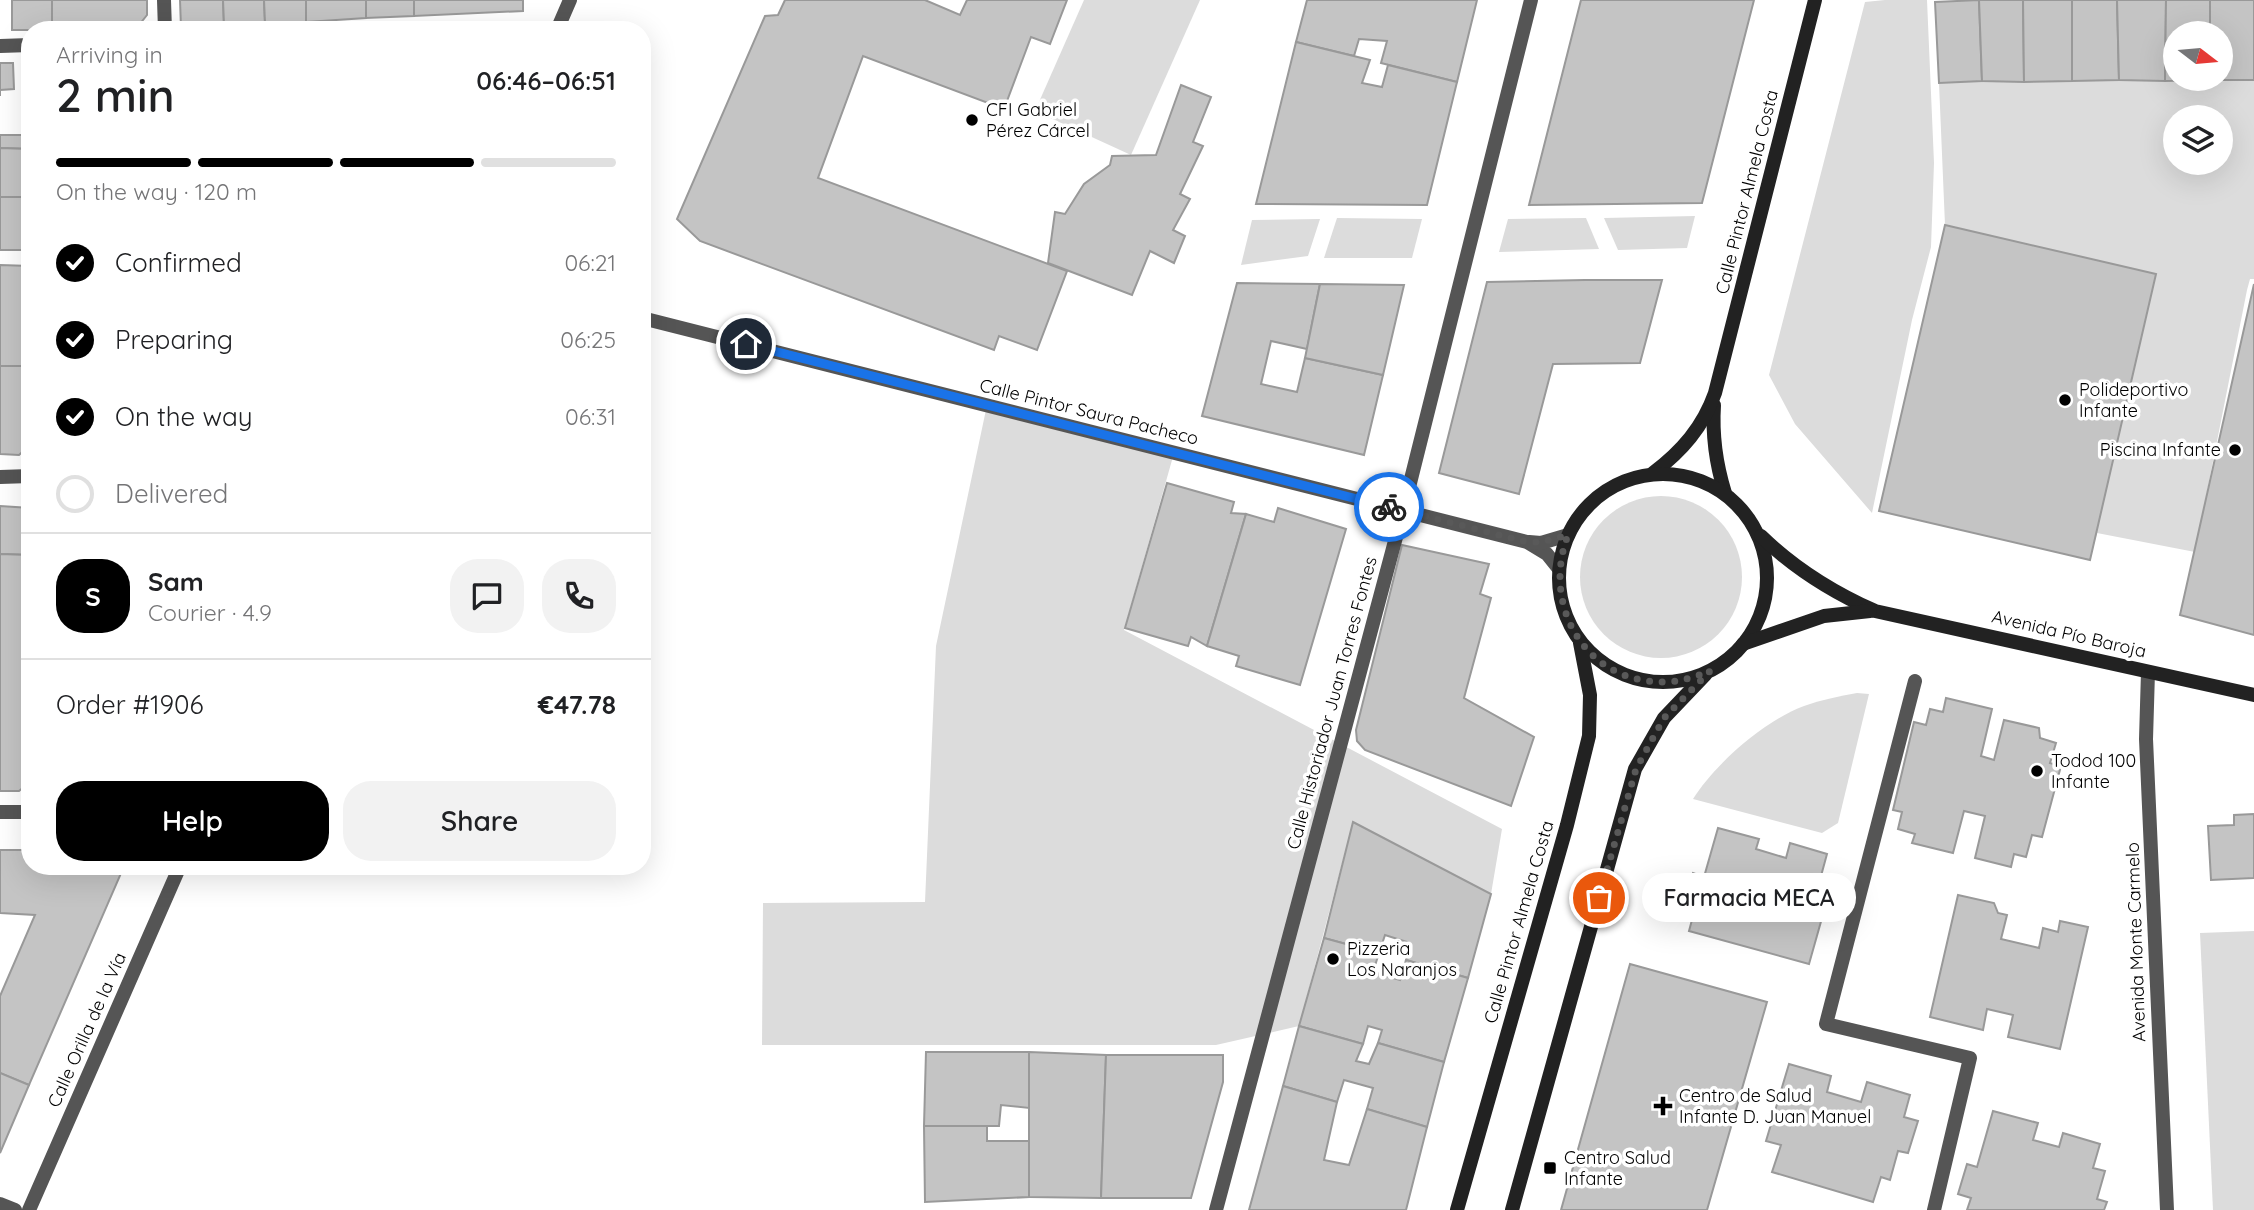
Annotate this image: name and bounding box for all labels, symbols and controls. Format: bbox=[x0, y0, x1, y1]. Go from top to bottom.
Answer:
north arrow bbox=[2163, 21, 2233, 91]
map controls bbox=[2163, 21, 2233, 175]
text: Arriving in bbox=[56, 40, 163, 69]
text: 06:46–06:51 bbox=[476, 64, 616, 97]
text: 2 min bbox=[56, 66, 175, 124]
street label: Calle Pintor Almela Costa bbox=[1710, 87, 1783, 297]
place label: CFI Gabriel Pérez Cárcel bbox=[986, 98, 1090, 142]
button: layers bbox=[2163, 105, 2233, 175]
marker: CFI Gabriel Pérez Cárcel bbox=[964, 112, 980, 128]
text: On the way · 120 m bbox=[56, 177, 257, 206]
icon: check bbox=[56, 244, 94, 282]
text: Confirmed bbox=[115, 246, 242, 279]
text: 06:21 bbox=[564, 248, 616, 277]
pin bbox=[716, 314, 776, 374]
icon: check bbox=[56, 321, 94, 359]
text: Preparing bbox=[115, 323, 233, 356]
text: 06:25 bbox=[560, 325, 616, 354]
icon: home bbox=[727, 325, 765, 363]
street label: Calle Pintor Saura Pacheco bbox=[977, 373, 1201, 450]
place label: Polideportivo Infante bbox=[2079, 378, 2188, 422]
marker: Polideportivo Infante bbox=[2057, 392, 2073, 408]
icon: check bbox=[56, 398, 94, 436]
text: On the way bbox=[115, 400, 253, 433]
text: 06:31 bbox=[565, 402, 616, 431]
place label: Piscina Infante bbox=[2100, 438, 2221, 461]
marker: Piscina Infante bbox=[2227, 442, 2243, 458]
courier bbox=[1354, 472, 1424, 542]
text: Delivered bbox=[115, 477, 228, 510]
icon: bike bbox=[1370, 488, 1408, 526]
street label: Calle Historiador Juan Torres Fontes bbox=[1281, 554, 1382, 852]
button: chat bbox=[450, 559, 524, 633]
button: phone bbox=[542, 559, 616, 633]
text: Sam bbox=[148, 565, 204, 598]
text: S bbox=[85, 580, 101, 613]
text: Courier · 4.9 bbox=[148, 598, 272, 627]
street label: Avenida Pío Baroja bbox=[1990, 605, 2149, 662]
text: Order #1906 bbox=[56, 688, 204, 721]
text: €47.78 bbox=[538, 688, 616, 721]
place label: Todod 100 Infante bbox=[2051, 749, 2136, 793]
marker: Todod 100 Infante bbox=[2029, 763, 2045, 779]
button: Help bbox=[56, 781, 329, 861]
button: Share bbox=[343, 781, 616, 861]
street label: Calle Pintor Almela Costa bbox=[1479, 818, 1559, 1026]
street label: Avenida Monte Carmelo bbox=[2121, 842, 2150, 1042]
pin bbox=[1569, 868, 1629, 928]
callout: Farmacia MECA bbox=[1641, 874, 1854, 922]
icon: bag bbox=[1580, 879, 1618, 917]
text: Farmacia MECA bbox=[1663, 883, 1835, 912]
place label: Pizzeria Los Naranjos bbox=[1347, 937, 1457, 981]
street label: Calle Orilla de la Vía bbox=[42, 949, 131, 1111]
marker: Pizzeria Los Naranjos bbox=[1325, 951, 1341, 967]
place label: Centro de Salud Infante D. Juan Manuel bbox=[1679, 1084, 1871, 1128]
marker: Centro de Salud Infante D. Juan Manuel bbox=[1653, 1096, 1673, 1116]
place label: Centro Salud Infante bbox=[1564, 1146, 1671, 1190]
marker: Centro Salud Infante bbox=[1542, 1160, 1558, 1176]

